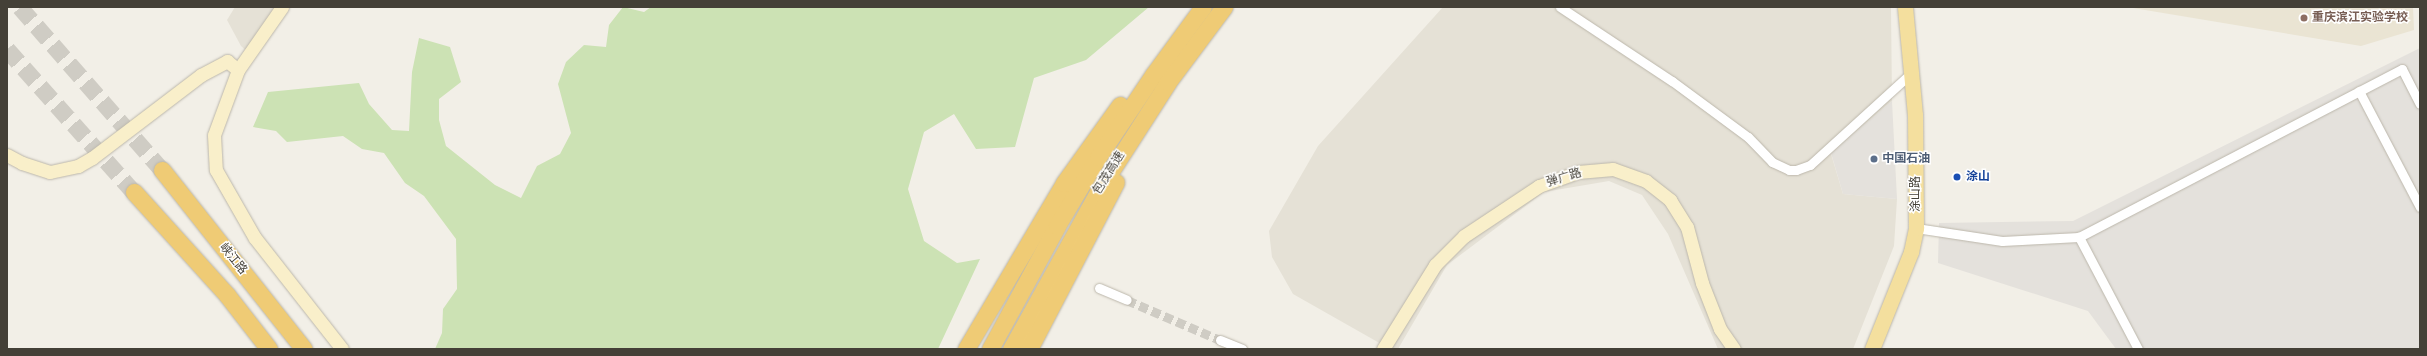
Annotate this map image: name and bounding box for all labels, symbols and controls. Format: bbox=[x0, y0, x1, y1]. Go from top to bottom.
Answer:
place label: 重庆滨江实验学校 bbox=[2312, 11, 2408, 25]
marker: 重庆滨江实验学校 bbox=[2299, 13, 2309, 23]
street label: 包茂高速 bbox=[1090, 149, 1128, 197]
place label: 中国石油 bbox=[1882, 152, 1930, 166]
marker: 中国石油 bbox=[1869, 154, 1879, 164]
street label: 弹广路 bbox=[1545, 166, 1583, 190]
place label: 涂山 bbox=[1966, 170, 1990, 184]
marker: 涂山 bbox=[1951, 171, 1963, 183]
street label: 涂山路 bbox=[1909, 176, 1923, 212]
street label: 峡江路 bbox=[216, 240, 250, 278]

